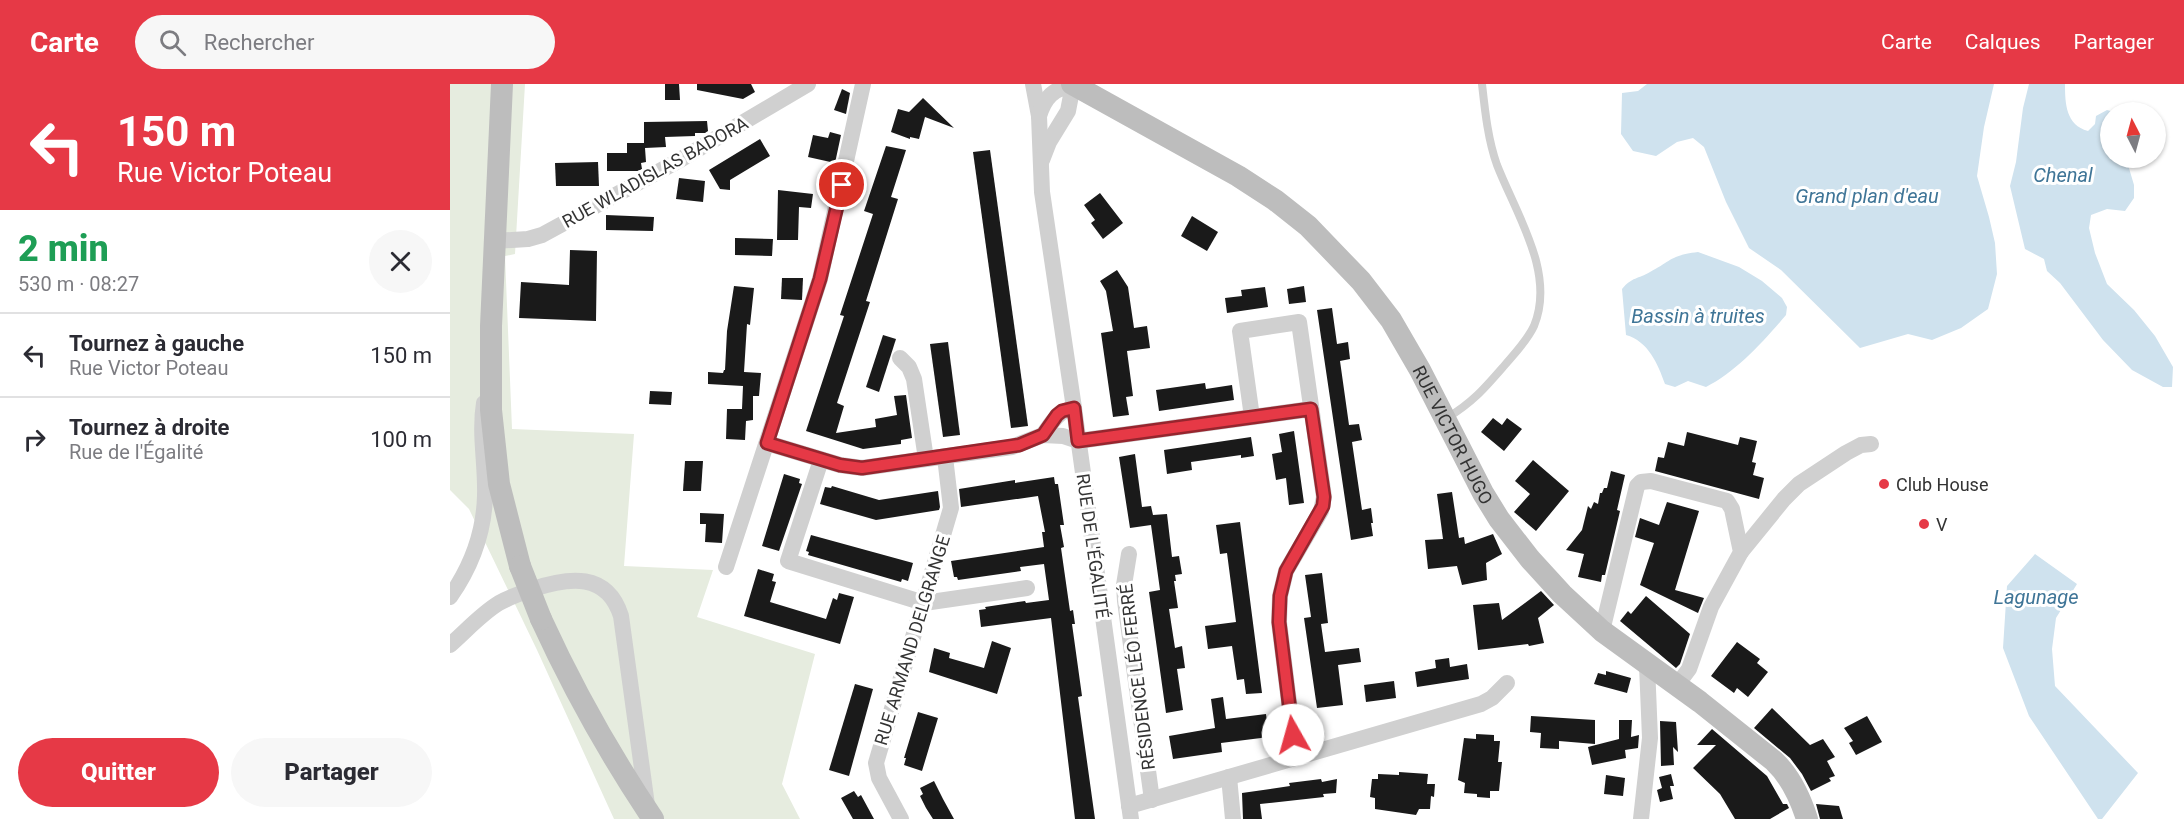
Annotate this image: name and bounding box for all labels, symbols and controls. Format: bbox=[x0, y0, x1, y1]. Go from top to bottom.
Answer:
search box bbox=[135, 15, 555, 69]
text: Carte bbox=[30, 26, 99, 59]
icon: search bbox=[156, 26, 189, 59]
text: Rechercher bbox=[204, 30, 314, 55]
text: Carte bbox=[1881, 30, 1932, 54]
text: Calques bbox=[1965, 30, 2040, 54]
text: Partager bbox=[2073, 30, 2154, 54]
north arrow bbox=[2100, 102, 2166, 168]
map controls bbox=[2100, 102, 2166, 168]
text: 150 m bbox=[117, 107, 236, 156]
icon: left bbox=[18, 108, 96, 186]
street label: RUE WLADISLAS BADORA bbox=[558, 112, 752, 232]
text: Rue Victor Poteau bbox=[117, 157, 332, 189]
pin bbox=[816, 159, 867, 210]
water label: Chenal bbox=[2033, 163, 2093, 187]
icon: arrive bbox=[825, 168, 858, 201]
water label: Grand plan d'eau bbox=[1795, 184, 1939, 208]
text: 2 min bbox=[18, 228, 109, 270]
button: close bbox=[369, 230, 432, 293]
text: 530 m · 08:27 bbox=[18, 272, 139, 296]
water label: Bassin à truites bbox=[1631, 304, 1765, 328]
text: Tournez à gauche bbox=[69, 331, 244, 356]
icon: left bbox=[18, 339, 51, 372]
text: 150 m bbox=[370, 343, 432, 368]
text: Rue Victor Poteau bbox=[69, 356, 228, 380]
street label: RUE VICTOR HUGO bbox=[1409, 362, 1498, 508]
text: Tournez à droite bbox=[69, 415, 229, 440]
icon: right bbox=[18, 423, 51, 456]
text: 100 m bbox=[370, 427, 432, 452]
text: Rue de l'Égalité bbox=[69, 440, 203, 464]
street label: RUE DE L'ÉGALITÉ bbox=[1072, 472, 1114, 620]
place label: Club House bbox=[1896, 474, 1988, 495]
marker: Club House bbox=[1877, 477, 1891, 491]
place label: V bbox=[1936, 514, 1948, 535]
marker: V bbox=[1917, 517, 1931, 531]
street label: RUE ARMAND DELGRANGE bbox=[870, 532, 954, 748]
street label: RÉSIDENCE LÉO FERRÉ bbox=[1115, 583, 1159, 771]
water label: Lagunage bbox=[1993, 585, 2079, 609]
position arrow bbox=[1261, 703, 1325, 767]
button: Quitter bbox=[18, 738, 219, 807]
button: Partager bbox=[231, 738, 432, 807]

